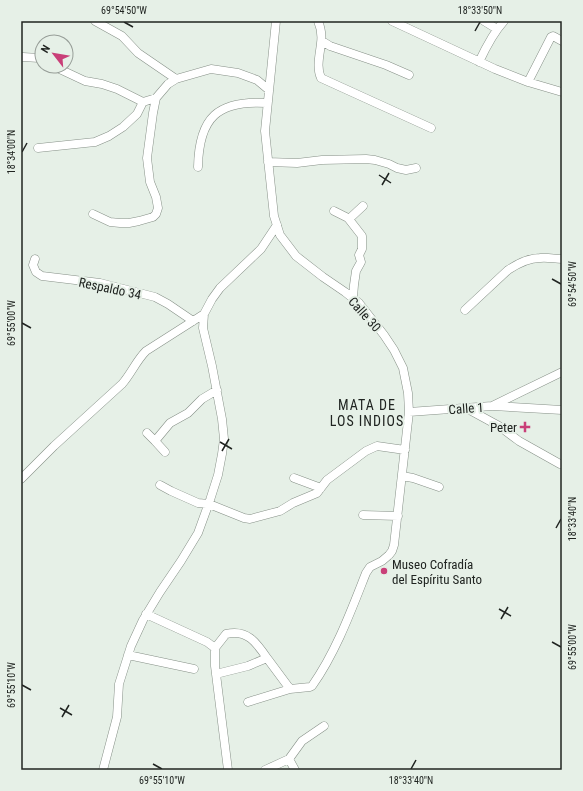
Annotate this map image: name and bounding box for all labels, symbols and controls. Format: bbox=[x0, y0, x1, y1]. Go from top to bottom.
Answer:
text: 69°54'50"W bbox=[101, 5, 147, 16]
text: 18°33'50"N bbox=[458, 5, 502, 16]
north arrow bbox=[34, 34, 74, 74]
text: N bbox=[39, 43, 53, 55]
text: 18°34'00"N bbox=[6, 130, 17, 174]
text: 69°54'50"W bbox=[567, 261, 578, 307]
street label: Respaldo 34 bbox=[77, 275, 143, 303]
street label: Calle 30 bbox=[345, 294, 384, 335]
text: 69°55'00"W bbox=[6, 300, 17, 346]
district label: MATA DE LOS INDIOS bbox=[330, 397, 404, 429]
street label: Calle 1 bbox=[448, 400, 484, 417]
place label: Peter bbox=[490, 420, 517, 435]
marker: Peter bbox=[520, 422, 530, 432]
text: 18°33'40"N bbox=[567, 497, 578, 541]
place label: Museo Cofradía del Espíritu Santo bbox=[392, 557, 482, 587]
marker: Museo Cofradía del Espíritu Santo bbox=[379, 566, 389, 576]
text: 69°55'00"W bbox=[567, 624, 578, 670]
text: 69°55'10"W bbox=[6, 662, 17, 708]
text: 69°55'10"W bbox=[139, 775, 185, 786]
text: 18°33'40"N bbox=[389, 775, 433, 786]

